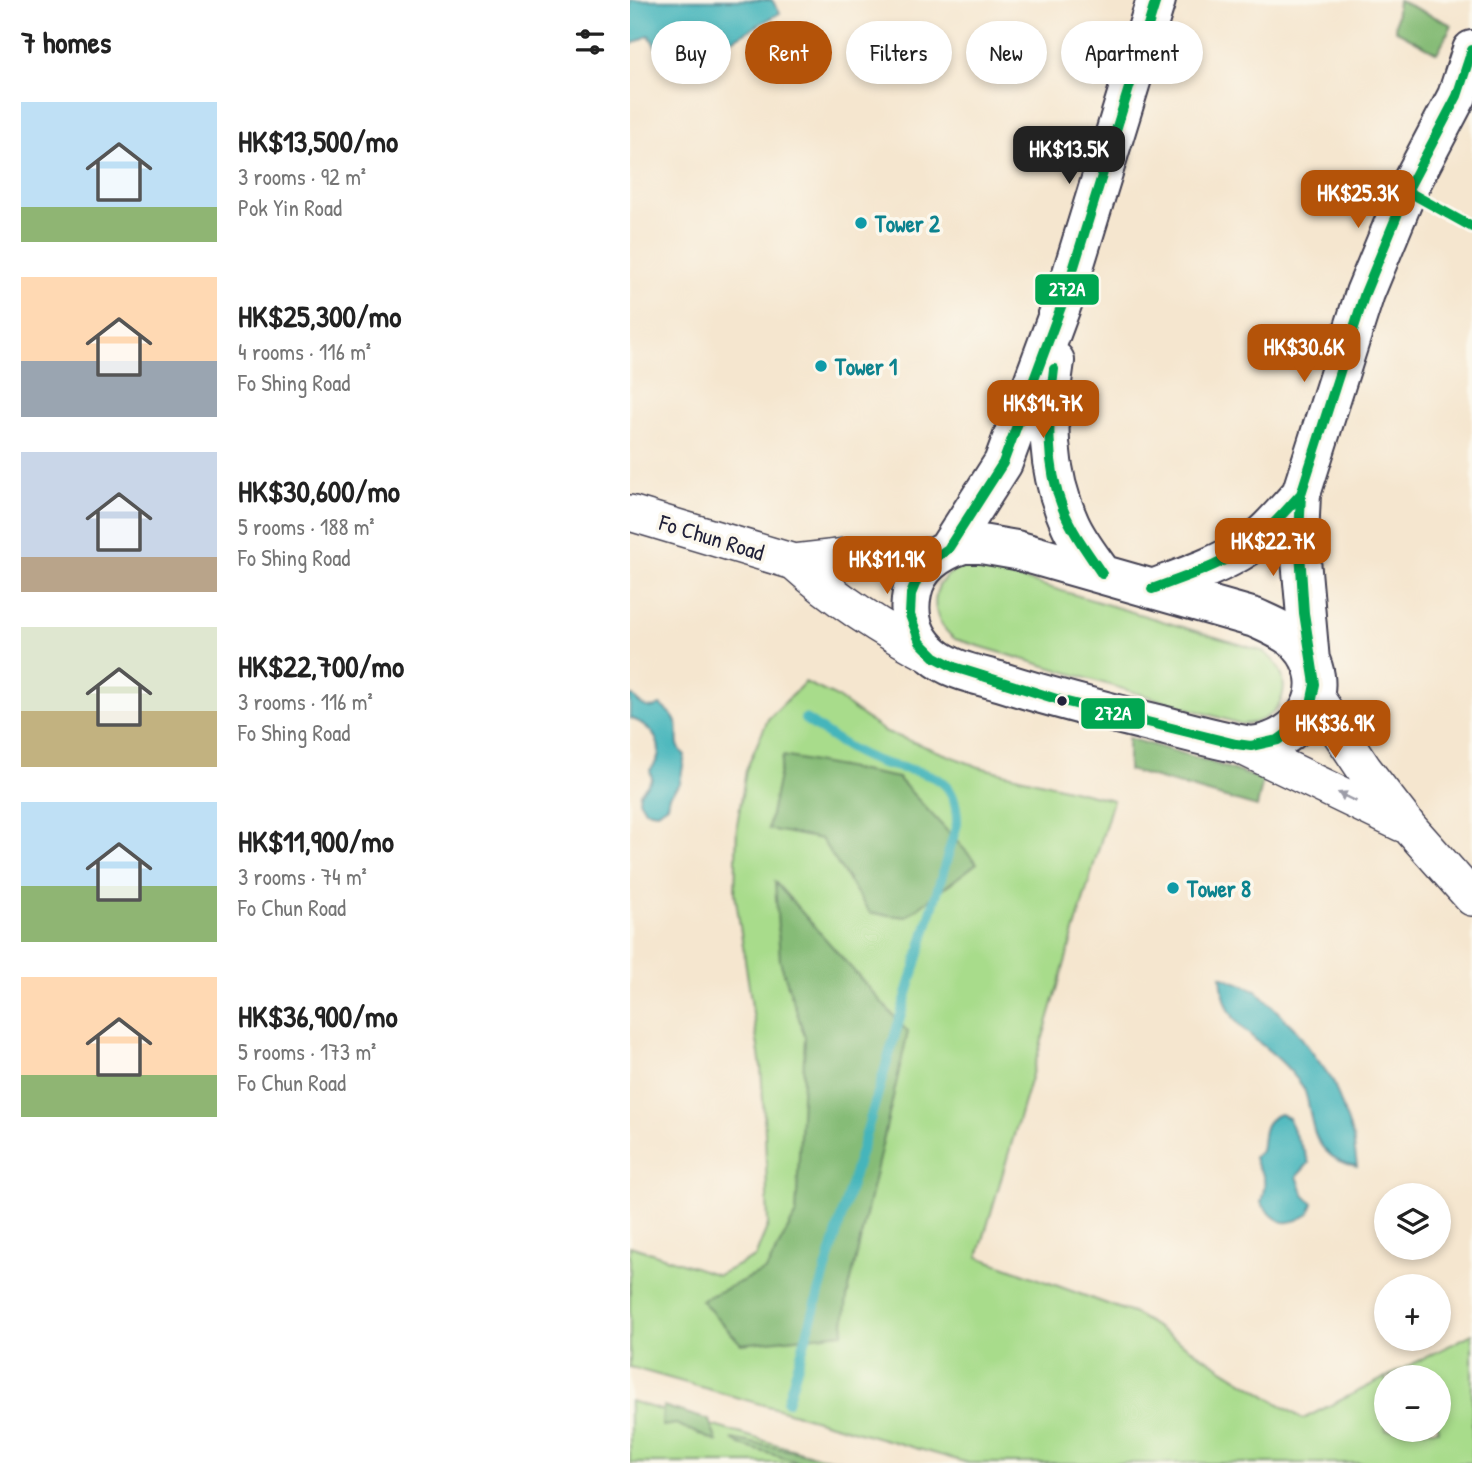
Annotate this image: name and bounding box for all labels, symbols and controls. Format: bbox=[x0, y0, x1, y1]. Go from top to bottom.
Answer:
chip: Buy bbox=[651, 21, 731, 84]
chip: Rent bbox=[745, 21, 832, 84]
chip: Filters bbox=[846, 21, 952, 84]
chip: New bbox=[966, 21, 1047, 84]
chip: Apartment bbox=[1061, 21, 1203, 84]
text: 7 homes bbox=[21, 22, 111, 62]
icon: filters bbox=[571, 23, 609, 61]
text: HK$13,500/mo bbox=[238, 121, 398, 161]
pin: HK$13.5K bbox=[997, 127, 1141, 186]
icon: home bbox=[77, 130, 161, 214]
text: HK$13.5K bbox=[1029, 133, 1109, 164]
text: 3 rooms · 92 m² bbox=[238, 161, 366, 192]
pin: HK$25.3K bbox=[1286, 170, 1430, 230]
text: HK$25.3K bbox=[1317, 177, 1399, 208]
text: Pok Yin Road bbox=[238, 192, 342, 223]
place label: Tower 2 bbox=[874, 208, 940, 239]
marker: Tower 2 bbox=[853, 215, 869, 231]
line badge: 272A bbox=[1034, 273, 1100, 306]
text: 272A bbox=[1049, 276, 1086, 302]
text: HK$25,300/mo bbox=[238, 296, 401, 336]
icon: home bbox=[77, 305, 161, 389]
pin: HK$30.6K bbox=[1232, 324, 1376, 384]
text: HK$30.6K bbox=[1263, 331, 1345, 362]
text: 4 rooms · 116 m² bbox=[238, 336, 371, 367]
place label: Tower 1 bbox=[834, 351, 897, 382]
marker: Tower 1 bbox=[813, 358, 829, 374]
text: Fo Shing Road bbox=[238, 367, 350, 398]
pin: HK$14.7K bbox=[971, 380, 1115, 440]
text: HK$14.7K bbox=[1003, 387, 1083, 418]
text: HK$30,600/mo bbox=[238, 471, 400, 511]
icon: home bbox=[77, 480, 161, 564]
street label: Fo Chun Road bbox=[655, 506, 768, 568]
text: 5 rooms · 188 m² bbox=[238, 511, 375, 542]
pin: HK$22.7K bbox=[1201, 518, 1345, 578]
text: HK$22.7K bbox=[1231, 525, 1315, 556]
pin: HK$11.9K bbox=[815, 536, 959, 596]
text: Fo Shing Road bbox=[238, 542, 350, 573]
text: HK$11.9K bbox=[849, 543, 925, 574]
text: HK$22,700/mo bbox=[238, 646, 404, 686]
icon: home bbox=[77, 655, 161, 739]
text: 3 rooms · 116 m² bbox=[238, 686, 373, 717]
unlabelled marker bbox=[1055, 694, 1069, 708]
line badge: 272A bbox=[1080, 697, 1146, 730]
text: 272A bbox=[1095, 700, 1132, 726]
pin: HK$36.9K bbox=[1263, 700, 1407, 760]
text: HK$36.9K bbox=[1295, 707, 1375, 738]
text: Fo Shing Road bbox=[238, 717, 350, 748]
one-way arrow bbox=[1337, 792, 1357, 803]
text: HK$11,900/mo bbox=[238, 821, 394, 861]
icon: home bbox=[77, 830, 161, 914]
text: 3 rooms · 74 m² bbox=[238, 861, 367, 892]
place label: Tower 8 bbox=[1186, 873, 1251, 904]
marker: Tower 8 bbox=[1165, 880, 1181, 896]
text: Fo Chun Road bbox=[238, 892, 346, 923]
text: HK$36,900/mo bbox=[238, 996, 397, 1036]
icon: home bbox=[77, 1005, 161, 1089]
text: 5 rooms · 173 m² bbox=[238, 1036, 376, 1067]
text: Fo Chun Road bbox=[238, 1067, 346, 1098]
map controls bbox=[1374, 1183, 1451, 1442]
button: layers bbox=[1374, 1183, 1451, 1260]
button: + bbox=[1374, 1274, 1451, 1351]
button: − bbox=[1374, 1365, 1451, 1442]

